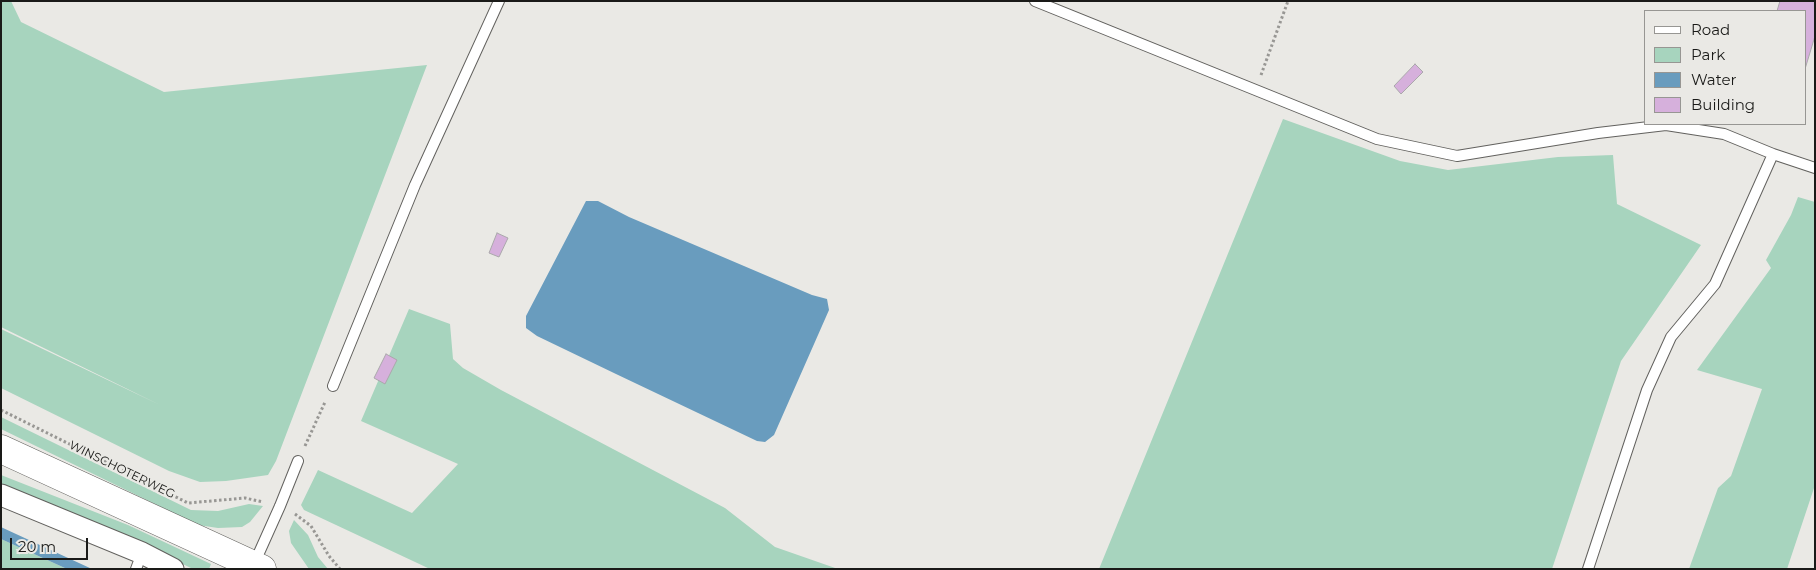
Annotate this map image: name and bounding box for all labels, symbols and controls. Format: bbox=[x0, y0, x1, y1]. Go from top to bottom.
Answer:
legend bbox=[1644, 10, 1806, 125]
text: Road bbox=[1691, 20, 1730, 39]
text: Park bbox=[1691, 45, 1725, 64]
text: Water bbox=[1691, 70, 1737, 89]
text: Building bbox=[1691, 95, 1755, 114]
street label: WINSCHOTERWEG bbox=[67, 438, 177, 502]
scale bar bbox=[12, 528, 90, 560]
text: 20 m bbox=[18, 537, 56, 556]

